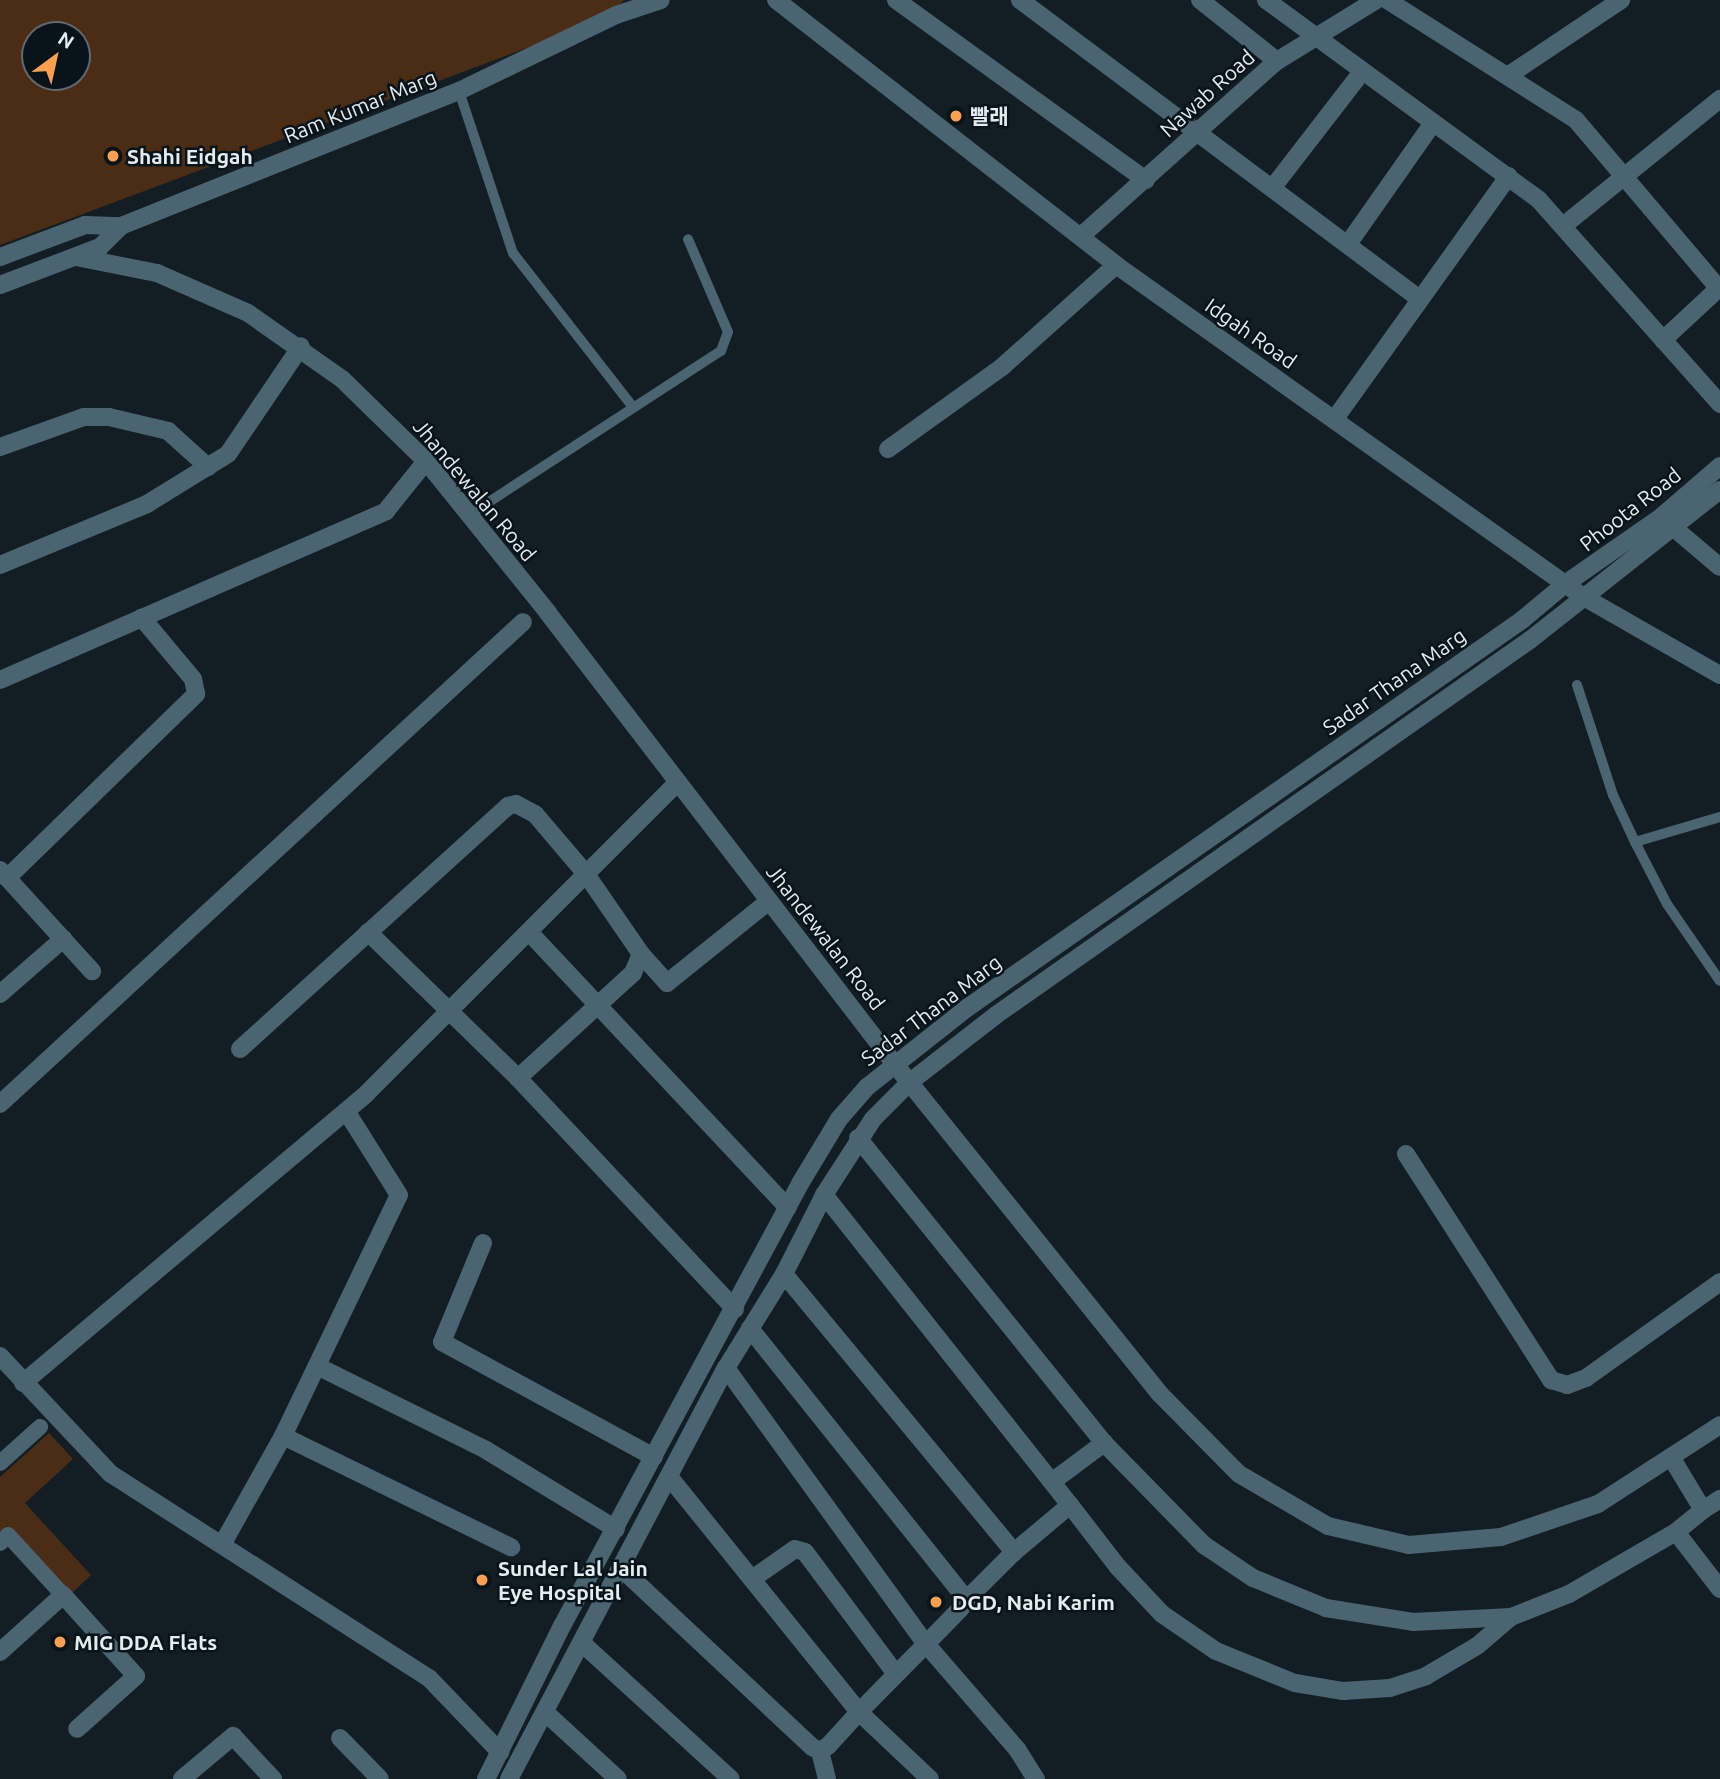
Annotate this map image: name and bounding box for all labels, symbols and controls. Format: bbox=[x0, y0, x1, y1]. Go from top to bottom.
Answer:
north arrow bbox=[21, 21, 91, 91]
text: N bbox=[54, 27, 78, 53]
street label: Nawab Road bbox=[1155, 44, 1259, 142]
street label: Ram Kumar Marg bbox=[280, 64, 440, 148]
place label: 빨래 bbox=[970, 103, 1009, 129]
marker: 빨래 bbox=[948, 108, 964, 124]
place label: Shahi Eidgah bbox=[127, 143, 253, 169]
marker: Shahi Eidgah bbox=[105, 148, 121, 164]
street label: Idgah Road bbox=[1200, 292, 1302, 374]
street label: Jhandewalan Road bbox=[408, 414, 542, 566]
street label: Phoota Road bbox=[1574, 462, 1686, 556]
street label: Sadar Thana Marg bbox=[1318, 622, 1470, 740]
street label: Jhandewalan Road bbox=[761, 859, 891, 1015]
street label: Sadar Thana Marg bbox=[856, 949, 1006, 1071]
place label: Sunder Lal Jain Eye Hospital bbox=[498, 1555, 648, 1605]
marker: Sunder Lal Jain Eye Hospital bbox=[472, 1570, 492, 1590]
place label: DGD, Nabi Karim bbox=[952, 1589, 1115, 1615]
marker: DGD, Nabi Karim bbox=[926, 1592, 946, 1612]
place label: MIG DDA Flats bbox=[74, 1629, 217, 1655]
marker: MIG DDA Flats bbox=[52, 1634, 68, 1650]

